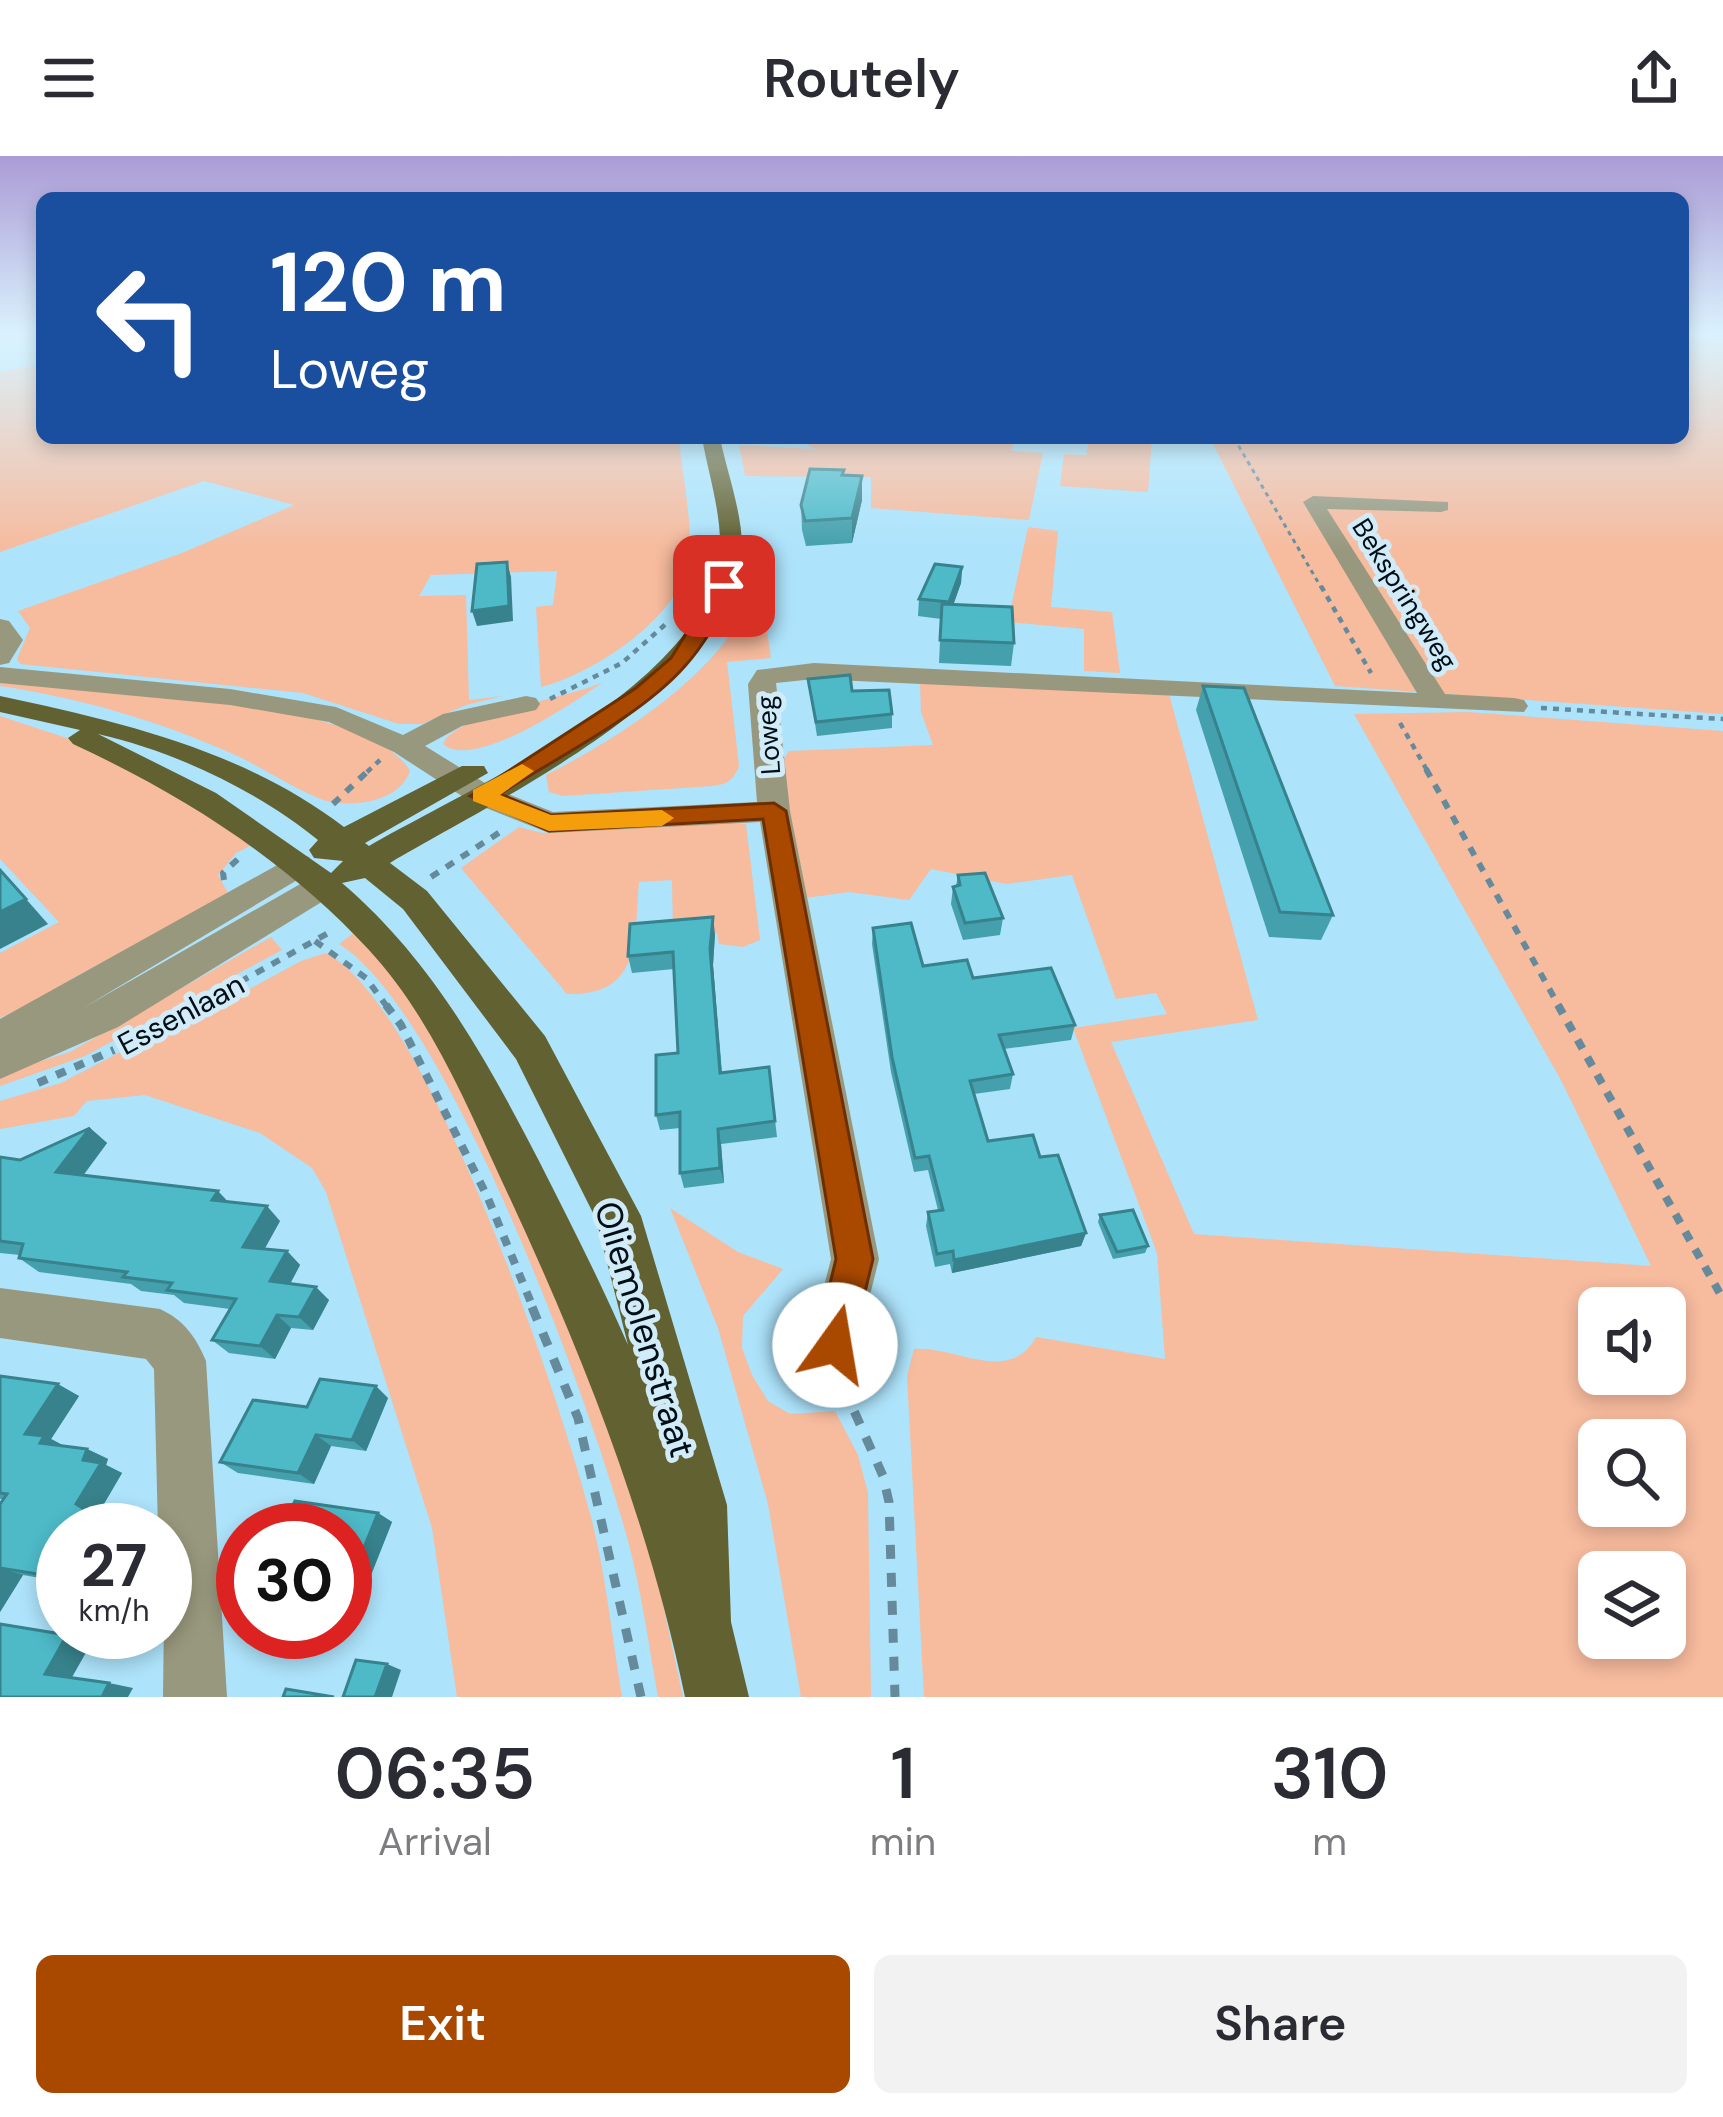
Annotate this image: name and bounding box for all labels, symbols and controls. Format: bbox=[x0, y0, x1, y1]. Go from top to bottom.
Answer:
text: Routely bbox=[763, 43, 960, 114]
icon: menu bbox=[36, 45, 102, 111]
icon: share bbox=[1621, 45, 1687, 111]
text: 120 m bbox=[270, 228, 507, 337]
icon: left bbox=[72, 240, 228, 396]
text: Loweg bbox=[270, 334, 429, 405]
street label: Bekspringweg bbox=[1344, 512, 1466, 676]
pin bbox=[673, 535, 775, 637]
icon: arrive bbox=[691, 553, 757, 619]
street label: Loweg bbox=[748, 694, 788, 776]
street label: Essenlaan bbox=[111, 964, 251, 1064]
street label: Oliemolenstraat bbox=[584, 1195, 706, 1463]
position arrow bbox=[772, 1282, 898, 1408]
map controls bbox=[1578, 1287, 1686, 1659]
button: sound bbox=[1578, 1287, 1686, 1395]
button: search bbox=[1578, 1419, 1686, 1527]
speed limit sign: 30 bbox=[216, 1503, 372, 1659]
text: 27 bbox=[81, 1526, 147, 1605]
button: layers bbox=[1578, 1551, 1686, 1659]
text: km/h bbox=[79, 1591, 149, 1630]
text: 06:35 bbox=[335, 1727, 535, 1820]
text: 1 bbox=[890, 1727, 915, 1820]
text: 310 bbox=[1271, 1727, 1388, 1820]
text: Arrival bbox=[378, 1816, 492, 1867]
text: min bbox=[870, 1816, 936, 1867]
text: m bbox=[1312, 1816, 1347, 1867]
button: Exit bbox=[36, 1955, 850, 2093]
button: Share bbox=[874, 1955, 1687, 2093]

